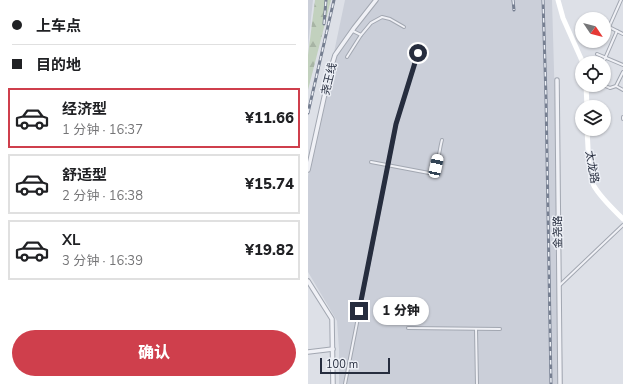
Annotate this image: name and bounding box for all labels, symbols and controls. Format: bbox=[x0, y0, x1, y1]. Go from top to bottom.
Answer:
north arrow bbox=[575, 12, 611, 48]
map controls bbox=[575, 12, 611, 136]
text: 上车点 bbox=[36, 16, 81, 36]
route start bbox=[409, 44, 427, 62]
text: 目的地 bbox=[36, 55, 81, 75]
button: locate bbox=[575, 56, 611, 92]
street label: 尧王线 bbox=[318, 61, 340, 97]
text: 经济型 bbox=[62, 99, 107, 119]
icon: car bbox=[14, 100, 50, 136]
button: layers bbox=[575, 100, 611, 136]
text: ¥11.66 bbox=[245, 108, 294, 128]
text: 1 分钟 · 16:37 bbox=[62, 121, 143, 139]
street label: 太龙路 bbox=[582, 149, 602, 185]
car bbox=[428, 153, 444, 179]
text: 舒适型 bbox=[62, 165, 107, 185]
icon: car bbox=[14, 166, 50, 202]
text: ¥15.74 bbox=[245, 174, 294, 194]
text: 2 分钟 · 16:38 bbox=[62, 187, 143, 205]
street label: 金尧路 bbox=[550, 215, 566, 249]
text: XL bbox=[62, 230, 81, 250]
icon: car bbox=[14, 232, 50, 268]
text: ¥19.82 bbox=[245, 240, 294, 260]
text: 3 分钟 · 16:39 bbox=[62, 252, 143, 270]
callout: 1 分钟 bbox=[373, 297, 429, 325]
route end bbox=[350, 302, 368, 320]
text: 1 分钟 bbox=[382, 302, 420, 320]
button: 确认 bbox=[12, 330, 296, 376]
scale bar bbox=[320, 356, 390, 375]
text: 100 m bbox=[326, 357, 358, 372]

